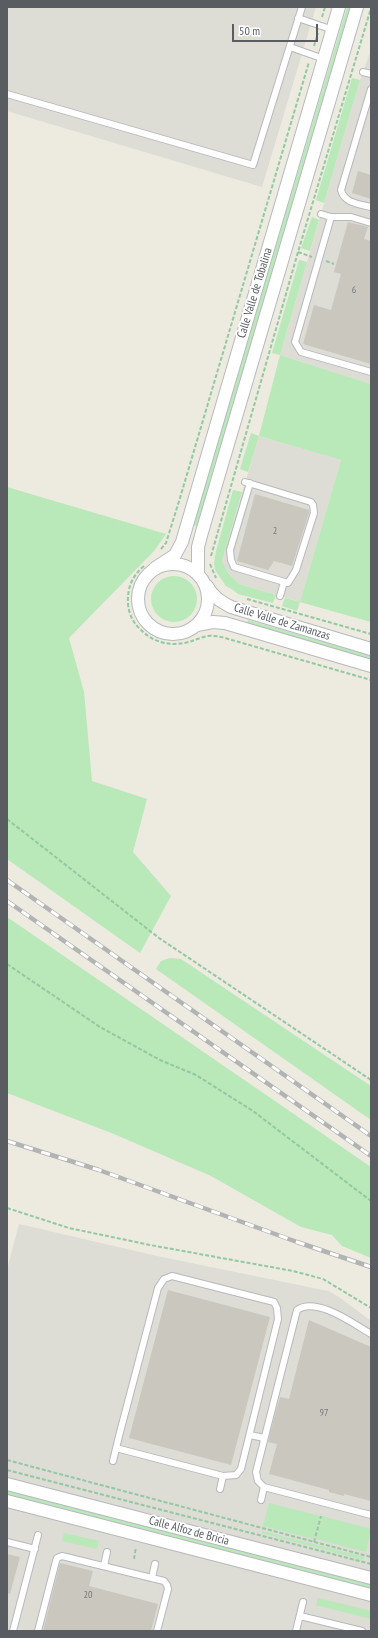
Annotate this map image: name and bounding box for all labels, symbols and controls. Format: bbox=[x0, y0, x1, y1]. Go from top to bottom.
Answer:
scale bar bbox=[234, 16, 320, 42]
text: 50 m bbox=[239, 23, 260, 38]
street label: Calle Valle de Tobalina bbox=[234, 246, 276, 340]
house number: 6 bbox=[352, 284, 356, 296]
house number: 2 bbox=[273, 525, 277, 537]
street label: Calle Valle de Zamanzas bbox=[232, 601, 332, 643]
house number: 97 bbox=[320, 1407, 328, 1419]
street label: Calle Alfoz de Bricia bbox=[147, 1513, 231, 1549]
house number: 20 bbox=[84, 1589, 92, 1601]

